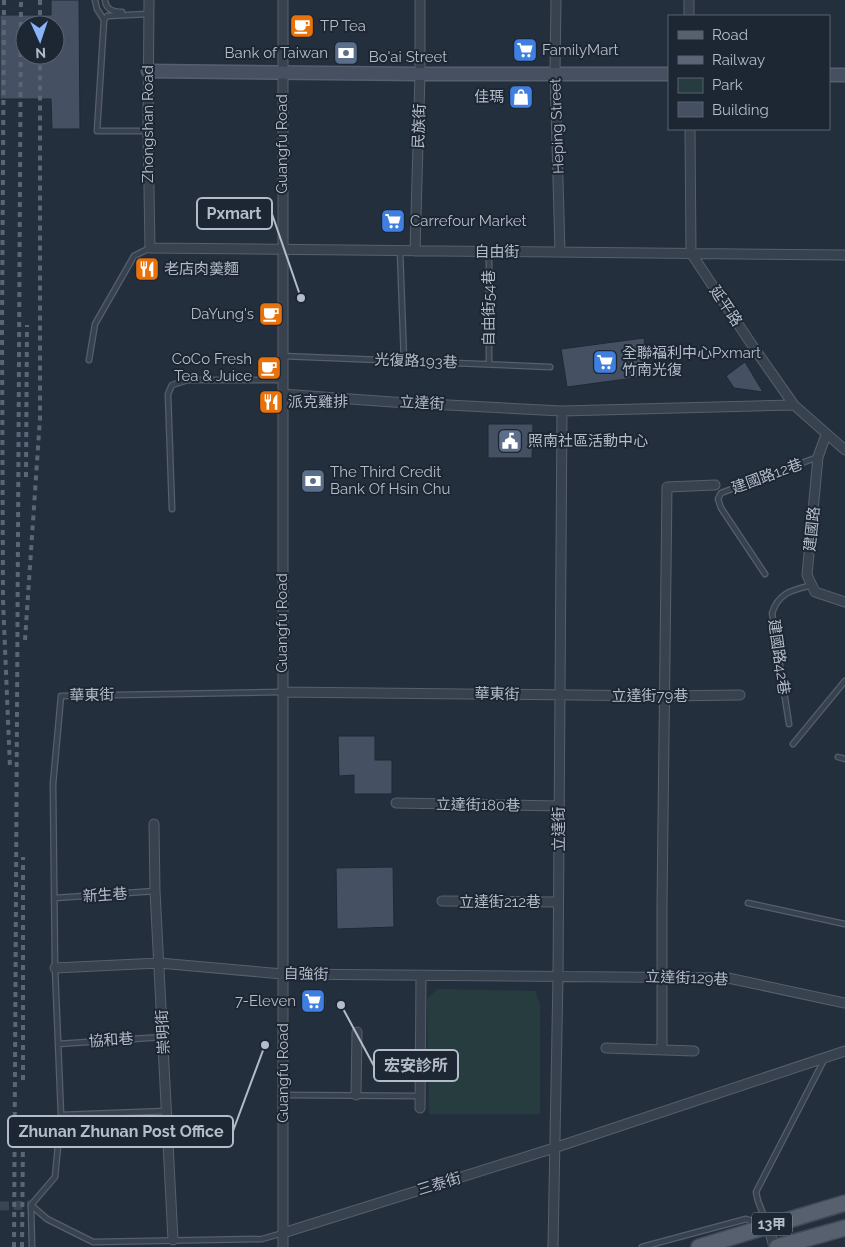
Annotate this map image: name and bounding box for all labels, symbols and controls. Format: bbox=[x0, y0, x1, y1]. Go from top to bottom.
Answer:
cafe icon: TP Tea bbox=[289, 13, 315, 39]
north arrow bbox=[15, 15, 65, 65]
legend bbox=[668, 15, 830, 130]
place label: TP Tea bbox=[320, 17, 366, 35]
text: Road bbox=[712, 26, 748, 44]
supermarket icon: FamilyMart bbox=[512, 37, 538, 63]
bank icon: Bank of Taiwan bbox=[333, 40, 359, 66]
place label: FamilyMart bbox=[542, 41, 619, 59]
place label: Bank of Taiwan bbox=[225, 44, 328, 62]
text: N bbox=[35, 45, 46, 61]
street label: Bo'ai Street bbox=[369, 48, 447, 66]
text: Railway bbox=[712, 51, 765, 69]
street label: Zhongshan Road bbox=[139, 65, 157, 183]
text: Park bbox=[712, 76, 743, 94]
street label: Heping Street bbox=[546, 78, 568, 174]
shop icon: 佳瑪 bbox=[508, 84, 534, 110]
place label: 佳瑪 bbox=[474, 88, 504, 106]
street label: Guangfu Road bbox=[273, 94, 291, 194]
text: Building bbox=[712, 101, 769, 119]
street label: 民族街 bbox=[409, 103, 429, 149]
callout: Pxmart bbox=[197, 198, 272, 229]
text: Pxmart bbox=[207, 204, 261, 223]
supermarket icon: Carrefour Market bbox=[380, 208, 406, 234]
place label: Carrefour Market bbox=[410, 212, 527, 230]
street label: 自由街 bbox=[474, 243, 520, 261]
restaurant icon: 老店肉羮麵 bbox=[134, 256, 160, 282]
place label: 老店肉羮麵 bbox=[164, 260, 239, 278]
street label: 自由街54巷 bbox=[480, 270, 498, 346]
street label: 延平路 bbox=[706, 282, 746, 330]
cafe icon: DaYung's bbox=[258, 301, 284, 327]
place label: DaYung's bbox=[191, 305, 254, 323]
place label: 全聯福利中心Pxmart 竹南光復 bbox=[622, 344, 761, 379]
supermarket icon: 全聯福利中心Pxmart 竹南光復 bbox=[592, 349, 618, 375]
place label: CoCo Fresh Tea & Juice bbox=[172, 350, 252, 385]
street label: 光復路193巷 bbox=[374, 351, 458, 371]
cafe icon: CoCo Fresh Tea & Juice bbox=[256, 355, 282, 381]
restaurant icon: 派克雞排 bbox=[258, 389, 284, 415]
place label: 派克雞排 bbox=[288, 393, 348, 411]
street label: 立達街 bbox=[399, 393, 445, 413]
public building icon: 照南社區活動中心 bbox=[497, 428, 523, 454]
place label: 照南社區活動中心 bbox=[528, 432, 648, 450]
street label: 建國路12巷 bbox=[729, 455, 805, 497]
place label: The Third Credit Bank Of Hsin Chu bbox=[330, 463, 451, 498]
bank icon: The Third Credit Bank Of Hsin Chu bbox=[300, 468, 326, 494]
street label: 建國路 bbox=[801, 506, 823, 552]
street label: Guangfu Road bbox=[273, 573, 291, 673]
street label: 建國路42巷 bbox=[765, 618, 793, 696]
street label: 華東街 bbox=[474, 685, 520, 703]
street label: 華東街 bbox=[69, 686, 115, 704]
street label: 立達街79巷 bbox=[612, 687, 688, 705]
street label: 立達街180巷 bbox=[436, 795, 520, 815]
street label: 立達街 bbox=[550, 806, 568, 852]
street label: 新生巷 bbox=[82, 884, 128, 906]
street label: 立達街212巷 bbox=[459, 893, 541, 911]
street label: 自強街 bbox=[283, 965, 329, 983]
street label: 立達街129巷 bbox=[645, 968, 729, 988]
supermarket icon: 7-Eleven bbox=[300, 988, 326, 1014]
place label: 7-Eleven bbox=[235, 992, 296, 1010]
street label: 崇明街 bbox=[153, 1009, 173, 1055]
street label: Guangfu Road bbox=[274, 1023, 292, 1123]
street label: 協和巷 bbox=[88, 1029, 134, 1051]
callout: 宏安診所 bbox=[374, 1050, 458, 1081]
text: 宏安診所 bbox=[384, 1056, 448, 1075]
callout: Zhunan Zhunan Post Office bbox=[8, 1116, 233, 1147]
text: Zhunan Zhunan Post Office bbox=[18, 1122, 224, 1141]
street label: 三泰街 bbox=[415, 1169, 463, 1199]
road number: 13甲 bbox=[752, 1212, 792, 1236]

